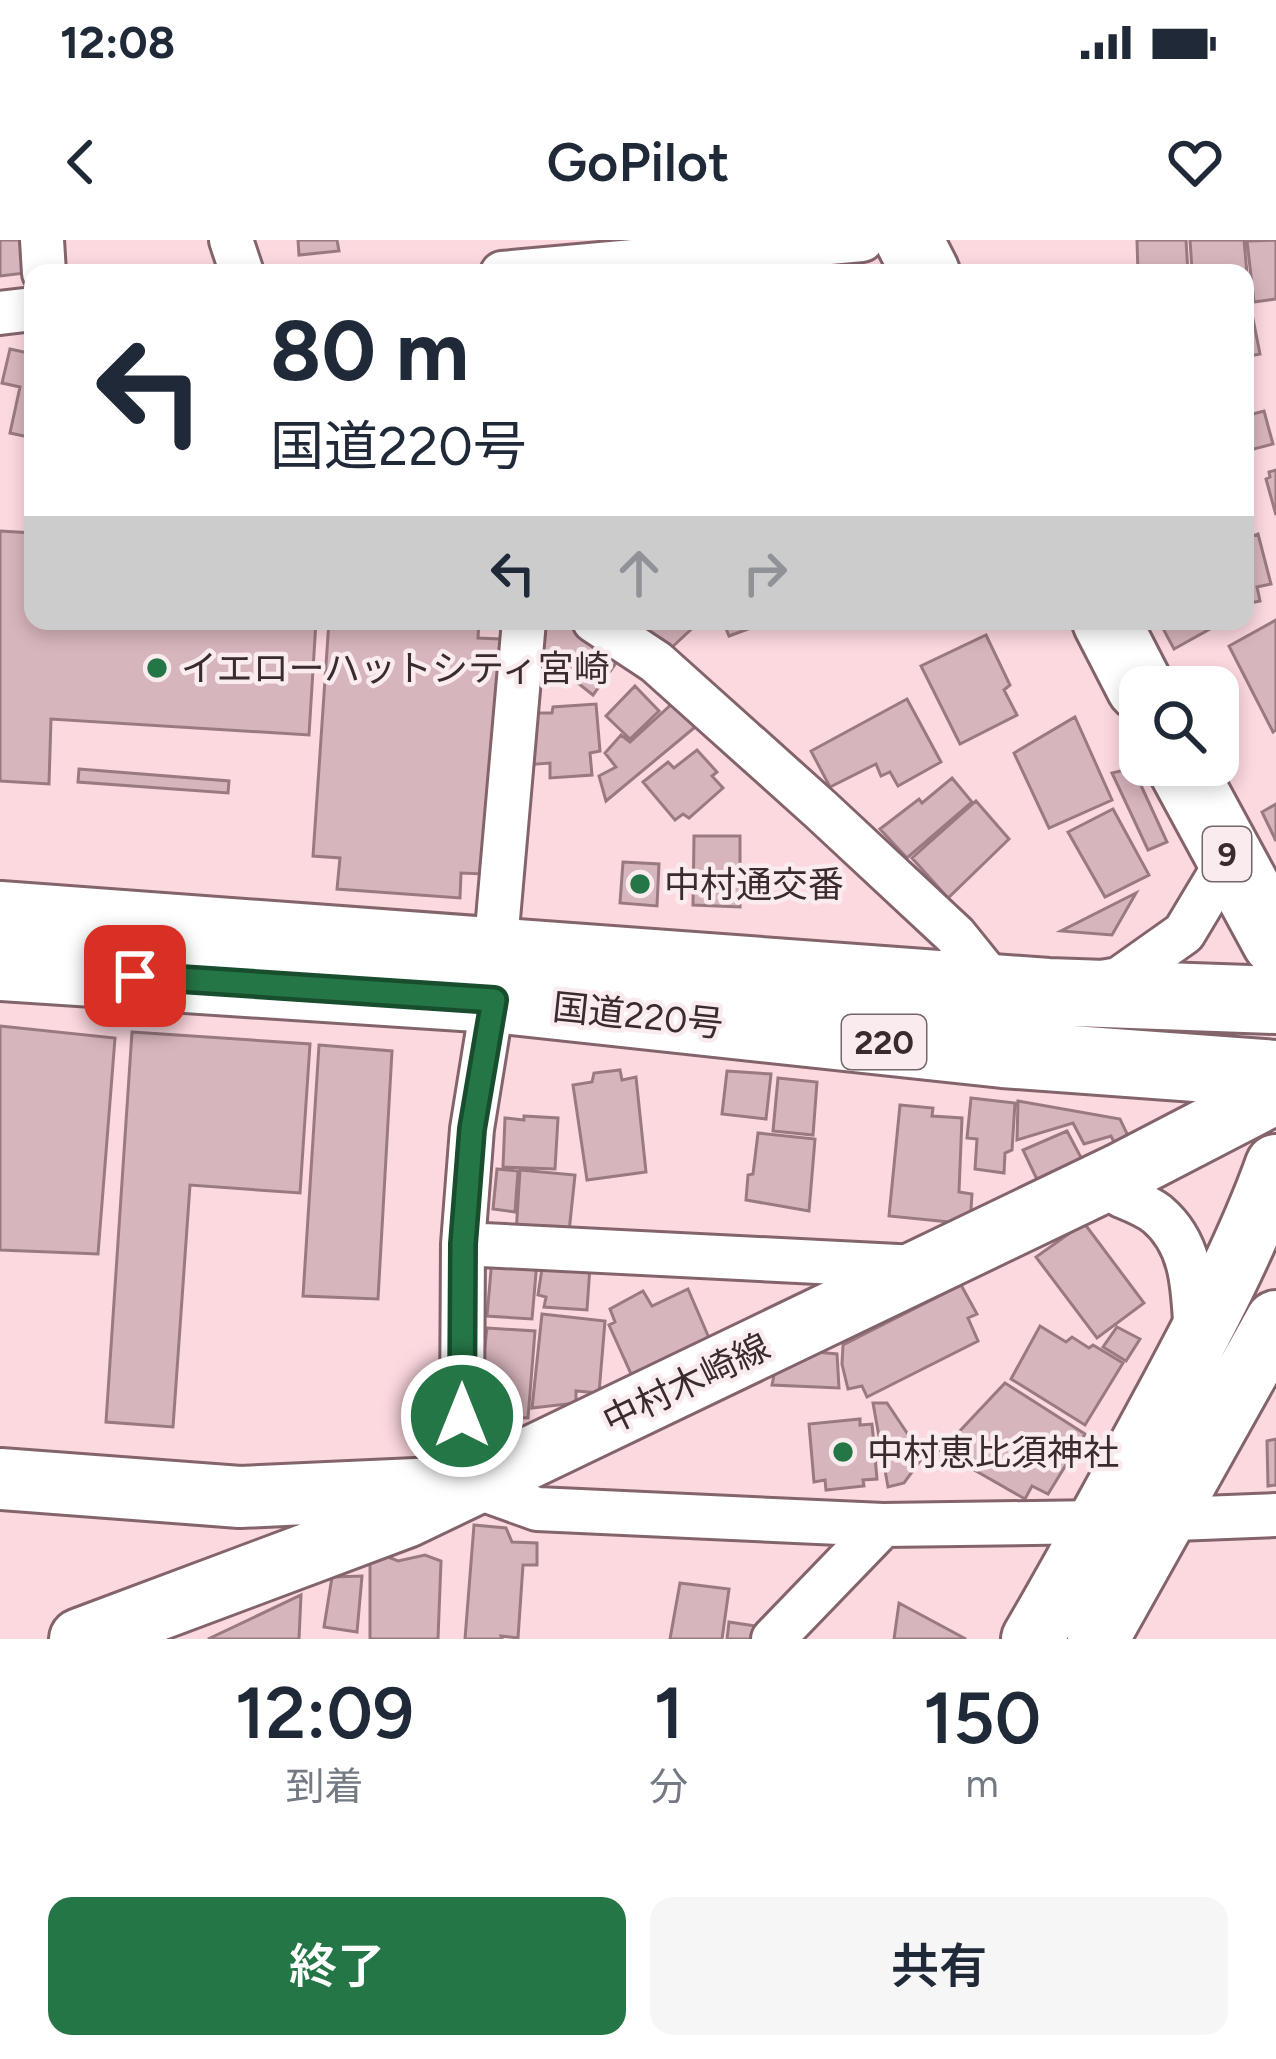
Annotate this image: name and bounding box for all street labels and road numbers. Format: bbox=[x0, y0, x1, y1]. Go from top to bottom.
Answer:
road number: 9 bbox=[1203, 827, 1251, 881]
street label: 国道220号 bbox=[551, 985, 725, 1046]
road number: 220 bbox=[842, 1015, 926, 1069]
street label: 中村木崎線 bbox=[596, 1325, 777, 1442]

